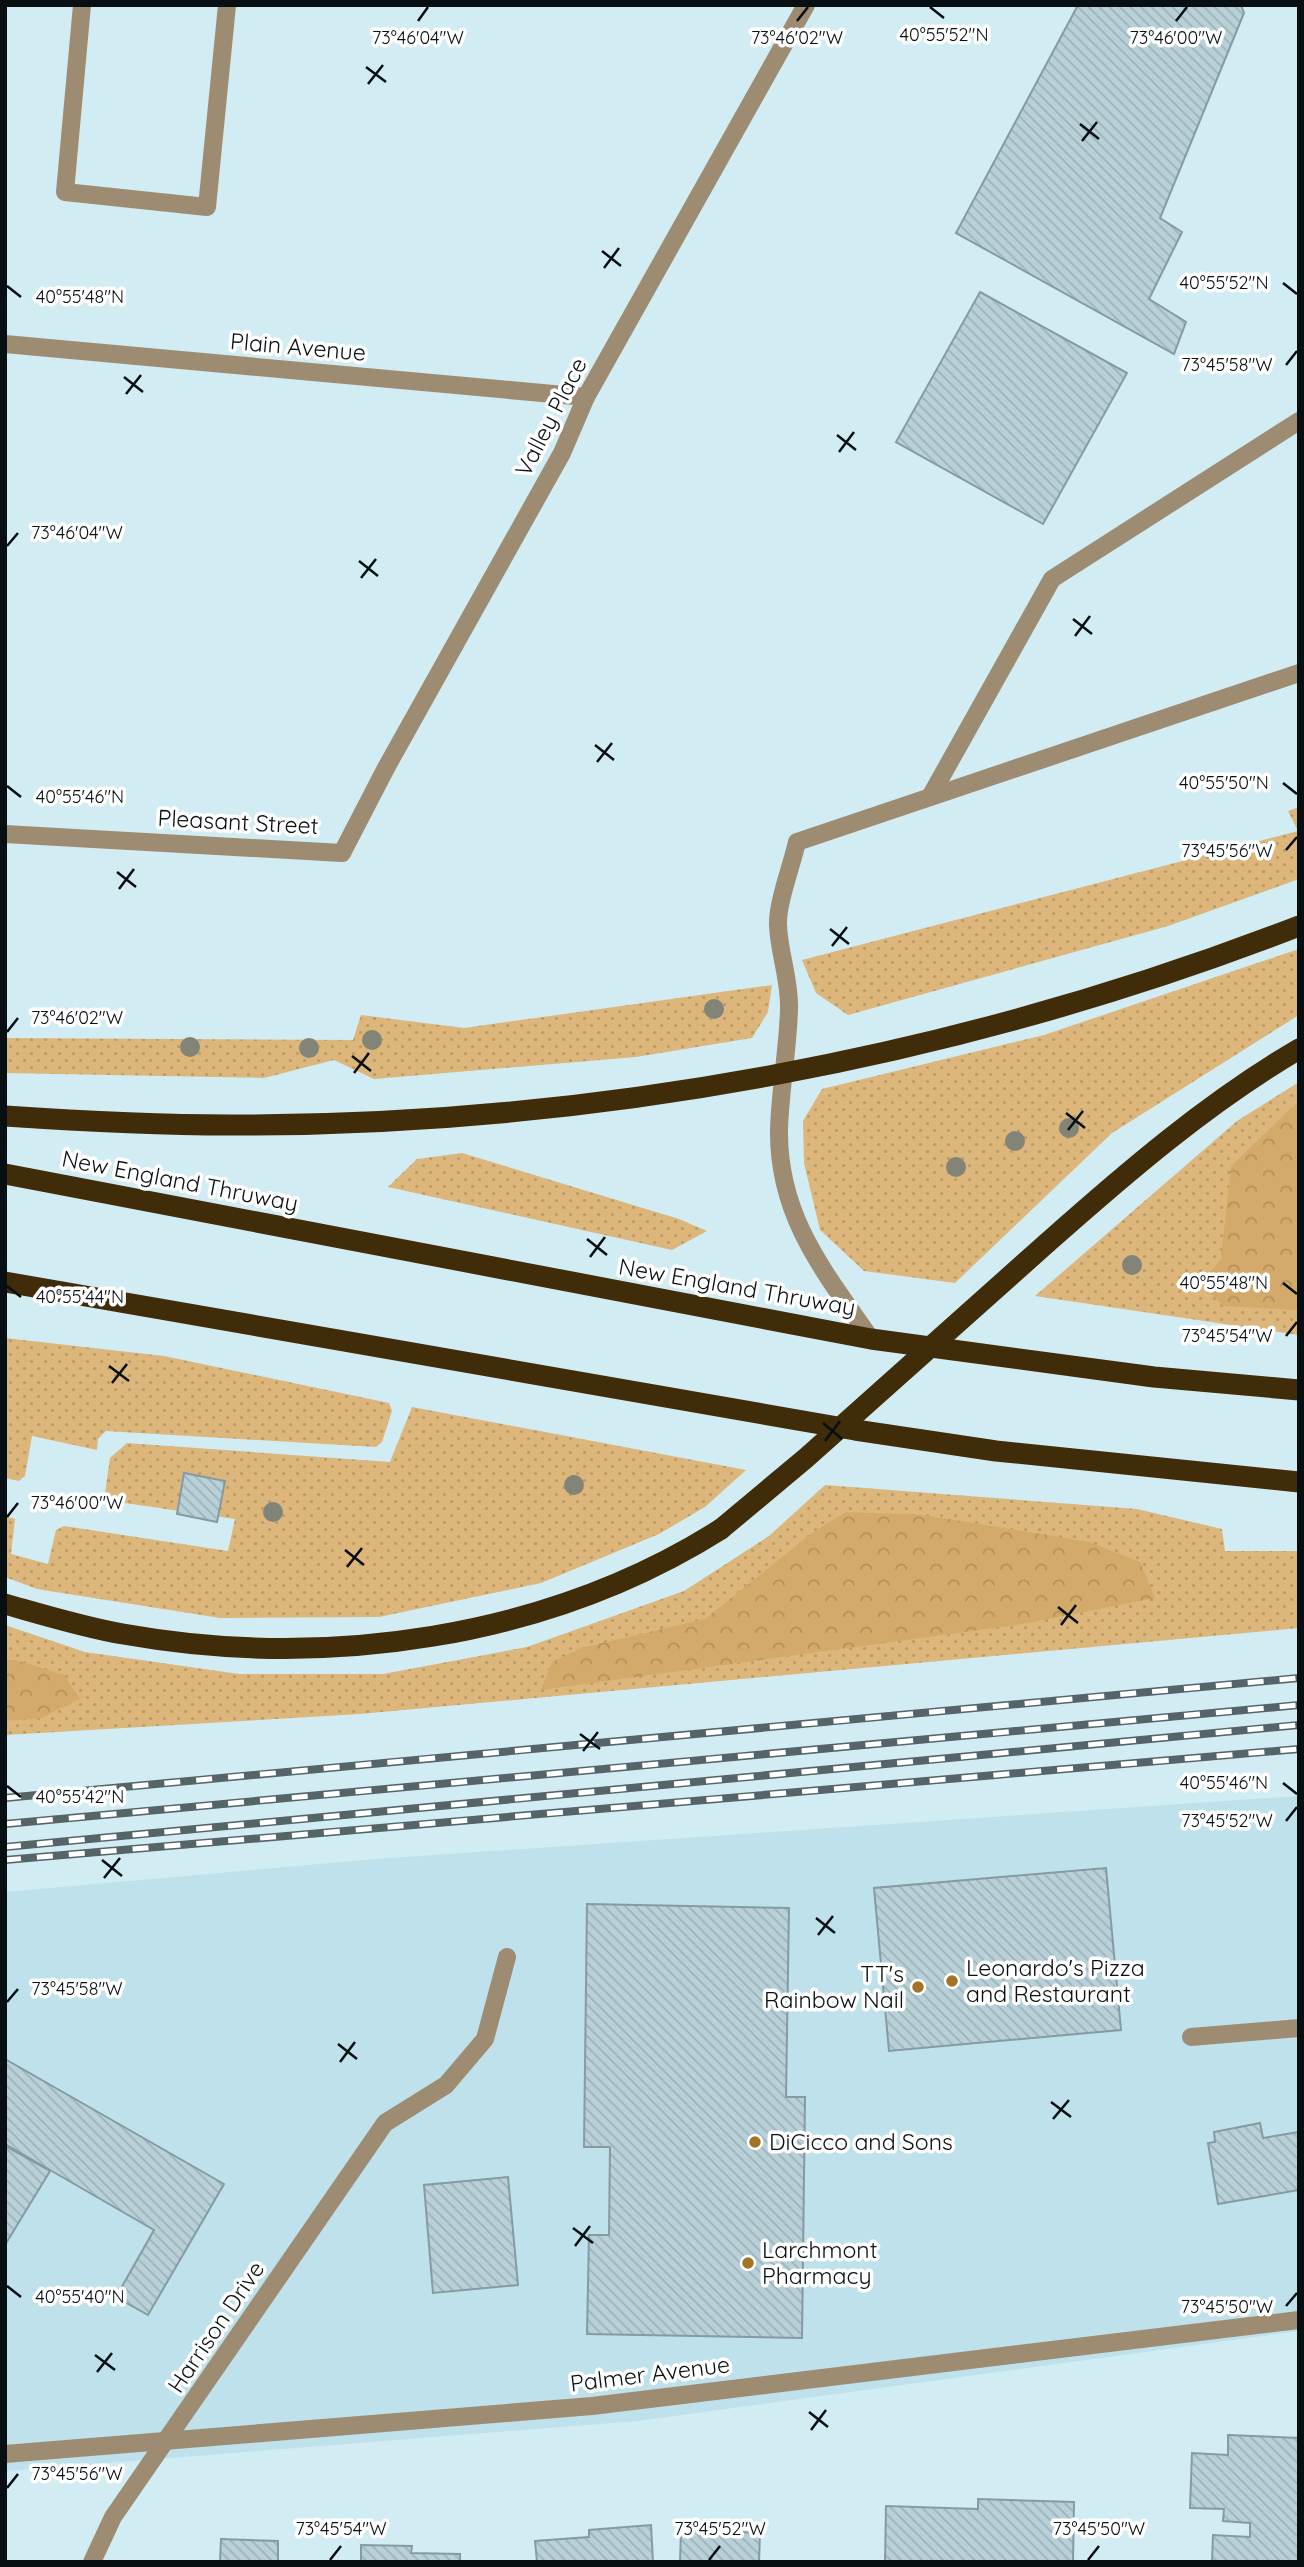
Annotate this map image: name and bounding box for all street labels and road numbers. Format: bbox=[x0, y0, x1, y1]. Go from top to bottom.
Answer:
street label: Plain Avenue bbox=[229, 326, 367, 367]
street label: Valley Place bbox=[508, 353, 593, 481]
street label: Pleasant Street bbox=[157, 803, 319, 840]
street label: New England Thruway bbox=[60, 1143, 301, 1218]
street label: New England Thruway bbox=[616, 1251, 858, 1322]
street label: Harrison Drive bbox=[161, 2255, 270, 2398]
street label: Palmer Avenue bbox=[568, 2349, 731, 2398]

